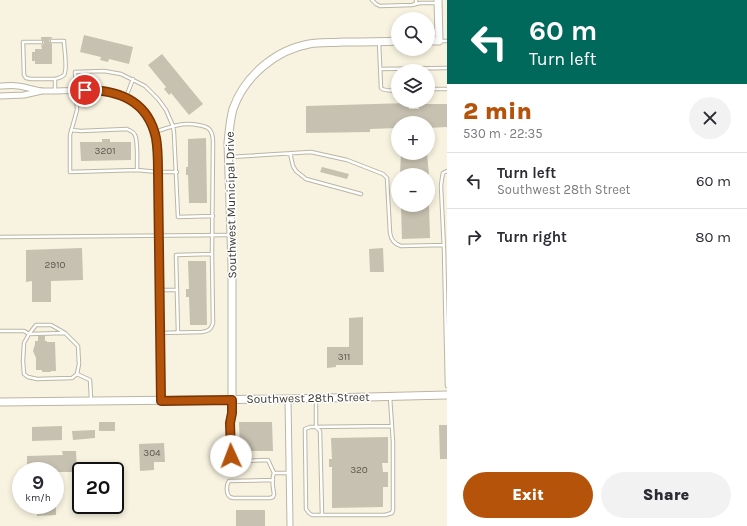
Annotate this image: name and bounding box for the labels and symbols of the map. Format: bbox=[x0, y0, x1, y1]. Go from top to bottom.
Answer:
pin bbox=[68, 73, 102, 107]
street label: Southwest Municipal Drive bbox=[223, 131, 239, 279]
house number: 3201 bbox=[95, 145, 115, 157]
house number: 2910 bbox=[45, 259, 65, 271]
house number: 311 bbox=[338, 351, 350, 363]
street label: Southwest 28th Street bbox=[246, 390, 370, 406]
position arrow bbox=[210, 435, 252, 477]
house number: 304 bbox=[143, 447, 161, 459]
speed limit sign: 20 bbox=[72, 462, 124, 514]
house number: 320 bbox=[350, 464, 368, 476]

